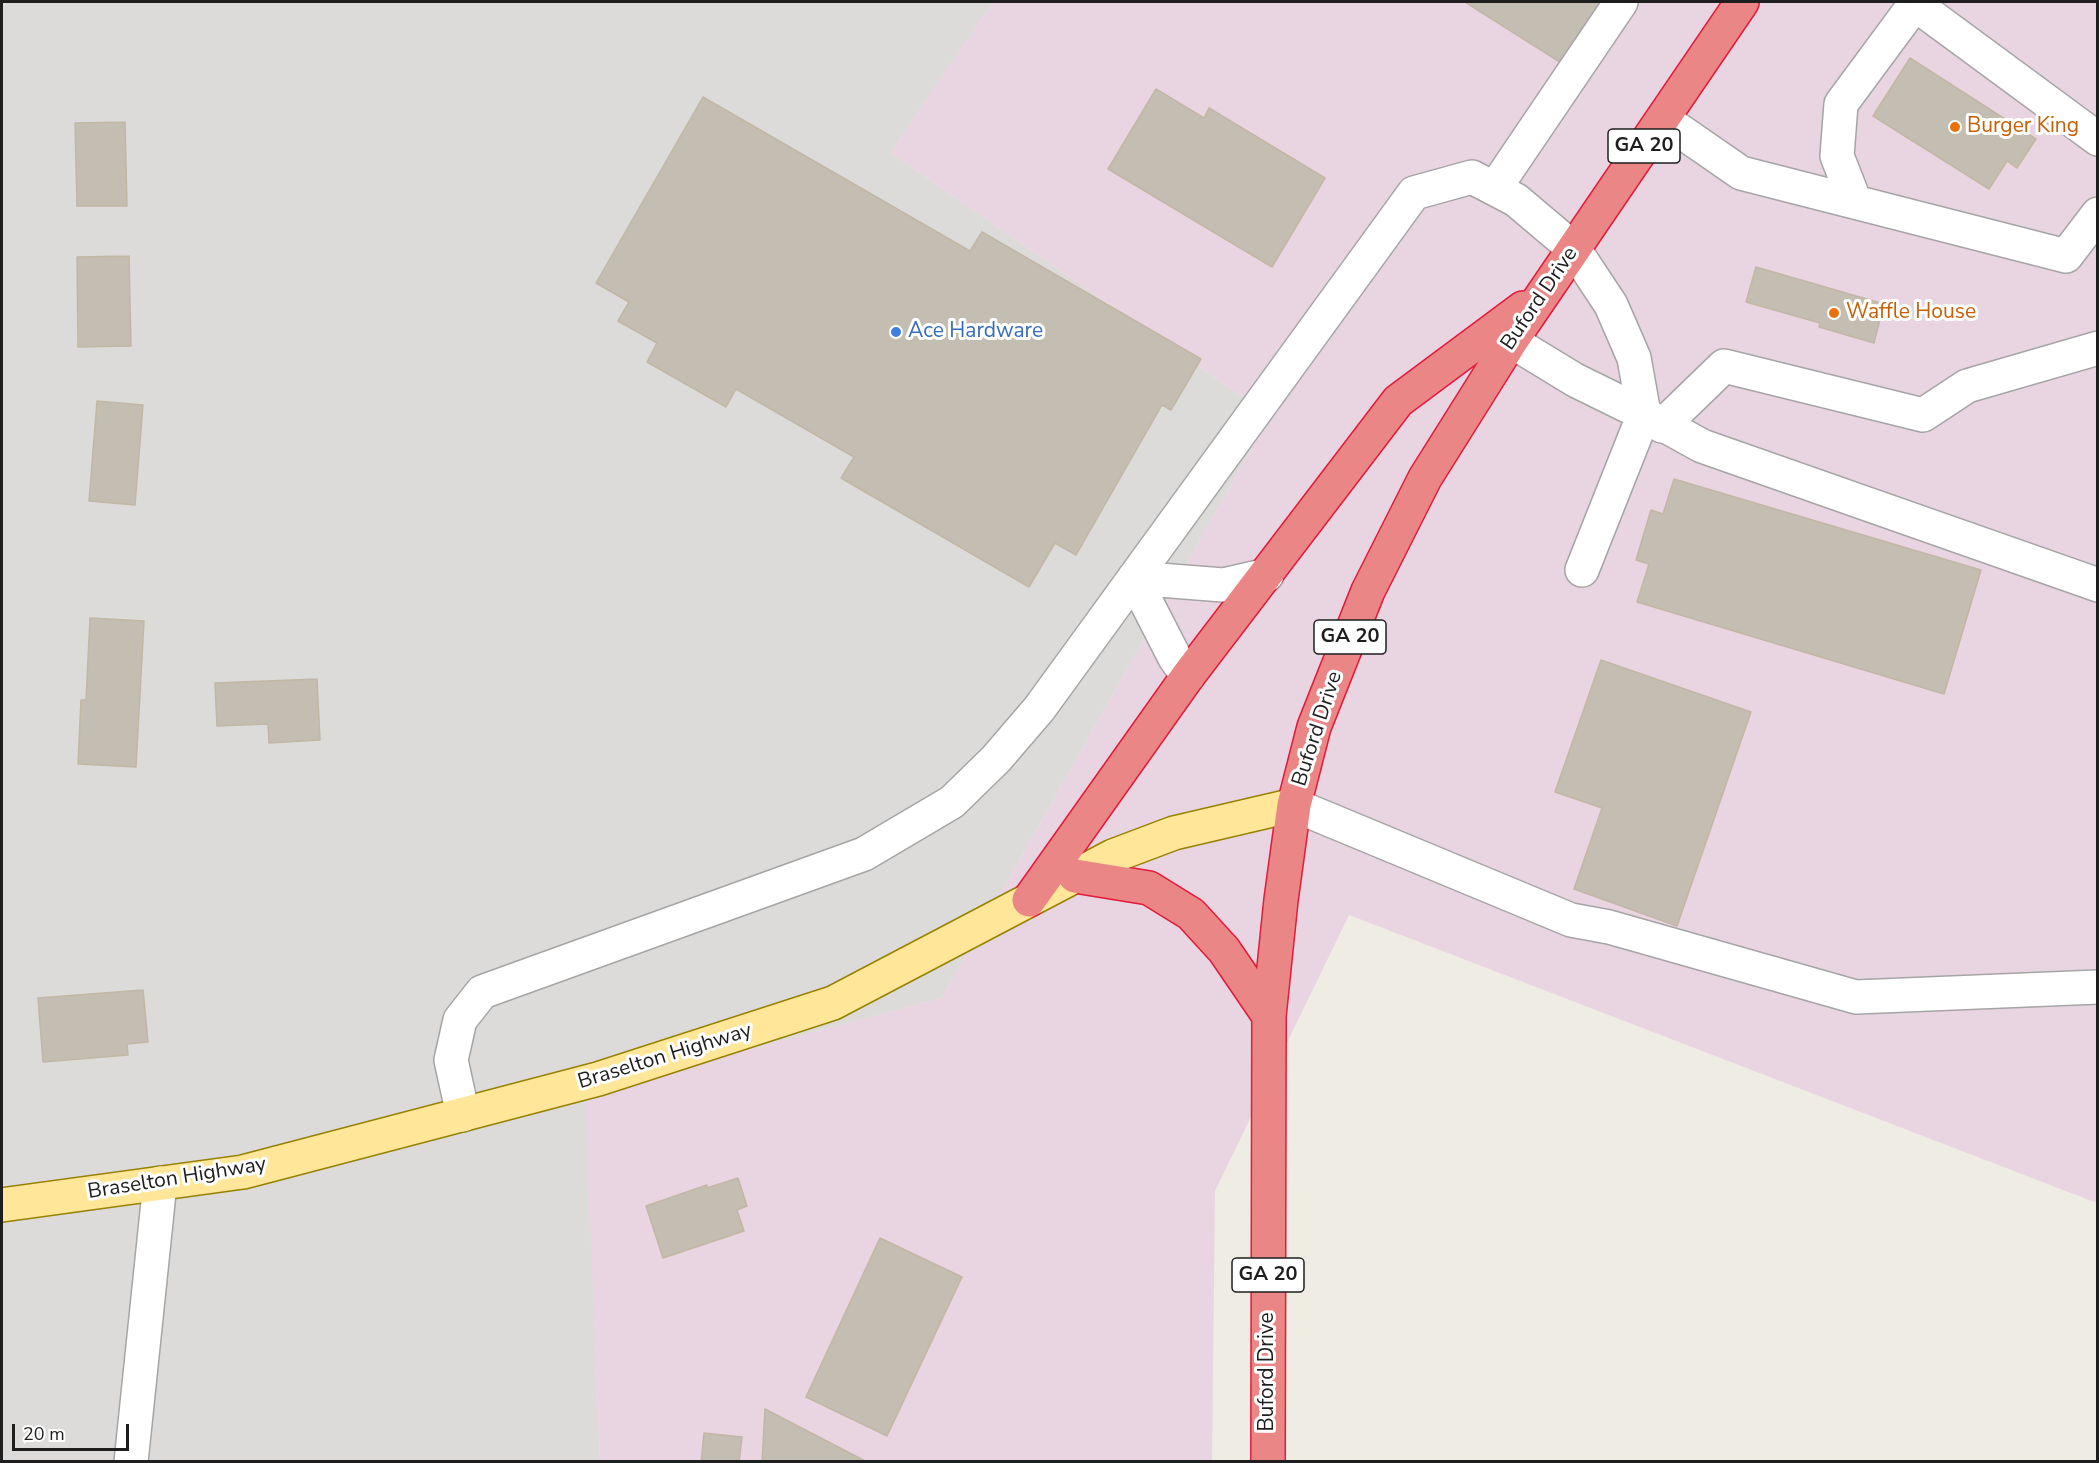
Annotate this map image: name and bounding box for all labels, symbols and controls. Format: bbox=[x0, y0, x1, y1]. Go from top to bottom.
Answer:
place label: Burger King bbox=[1967, 114, 2079, 140]
marker: Burger King bbox=[1948, 120, 1962, 134]
road number: GA 20 bbox=[1608, 129, 1680, 163]
street label: Buford Drive bbox=[1496, 243, 1584, 355]
place label: Waffle House bbox=[1846, 300, 1976, 326]
marker: Waffle House bbox=[1827, 306, 1841, 320]
place label: Ace Hardware bbox=[908, 319, 1043, 345]
marker: Ace Hardware bbox=[889, 325, 903, 339]
road number: GA 20 bbox=[1314, 620, 1386, 654]
street label: Buford Drive bbox=[1288, 668, 1348, 790]
street label: Braselton Highway bbox=[575, 1019, 755, 1095]
street label: Braselton Highway bbox=[86, 1152, 268, 1206]
road number: GA 20 bbox=[1232, 1258, 1304, 1292]
street label: Buford Drive bbox=[1255, 1312, 1281, 1432]
scale bar bbox=[15, 1412, 132, 1450]
text: 20 m bbox=[23, 1422, 65, 1446]

